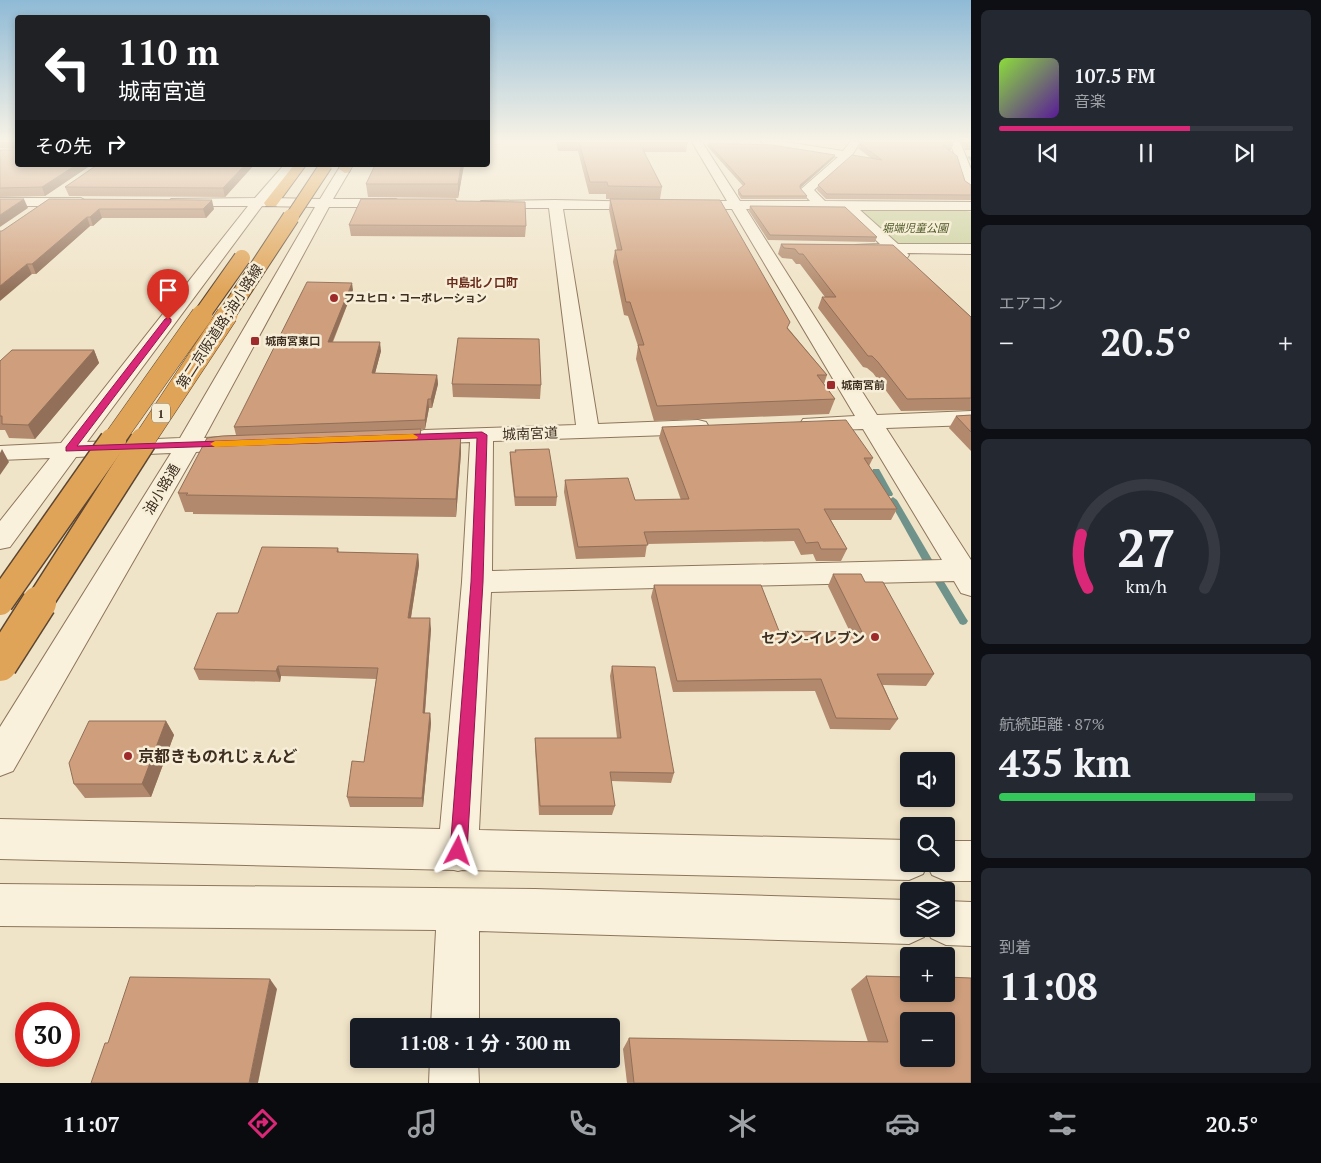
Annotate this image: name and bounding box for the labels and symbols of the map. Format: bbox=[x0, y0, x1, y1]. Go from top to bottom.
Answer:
park label: 堀端児童公園 bbox=[882, 221, 950, 235]
street label: 第二京阪道路;油小路線 bbox=[172, 260, 266, 392]
pin bbox=[147, 269, 189, 320]
district label: 中島北ノ口町 bbox=[446, 275, 518, 290]
place label: フユヒロ・コーポレーション bbox=[344, 291, 487, 305]
marker: フユヒロ・コーポレーション bbox=[328, 292, 340, 304]
place label: 城南宮東口 bbox=[265, 334, 320, 348]
marker: 城南宮東口 bbox=[249, 335, 261, 347]
place label: 城南宮前 bbox=[841, 378, 885, 392]
marker: 城南宮前 bbox=[825, 379, 837, 391]
road number: 1 bbox=[152, 403, 170, 422]
street label: 城南宮道 bbox=[502, 423, 558, 443]
street label: 油小路通 bbox=[138, 460, 184, 518]
place label: セブン-イレブン bbox=[761, 628, 865, 647]
marker: セブン-イレブン bbox=[869, 631, 881, 643]
place label: 京都きものれじぇんど bbox=[138, 745, 298, 767]
marker: 京都きものれじぇんど bbox=[122, 750, 134, 762]
position arrow bbox=[431, 824, 483, 876]
speed limit sign: 30 bbox=[15, 1002, 80, 1067]

